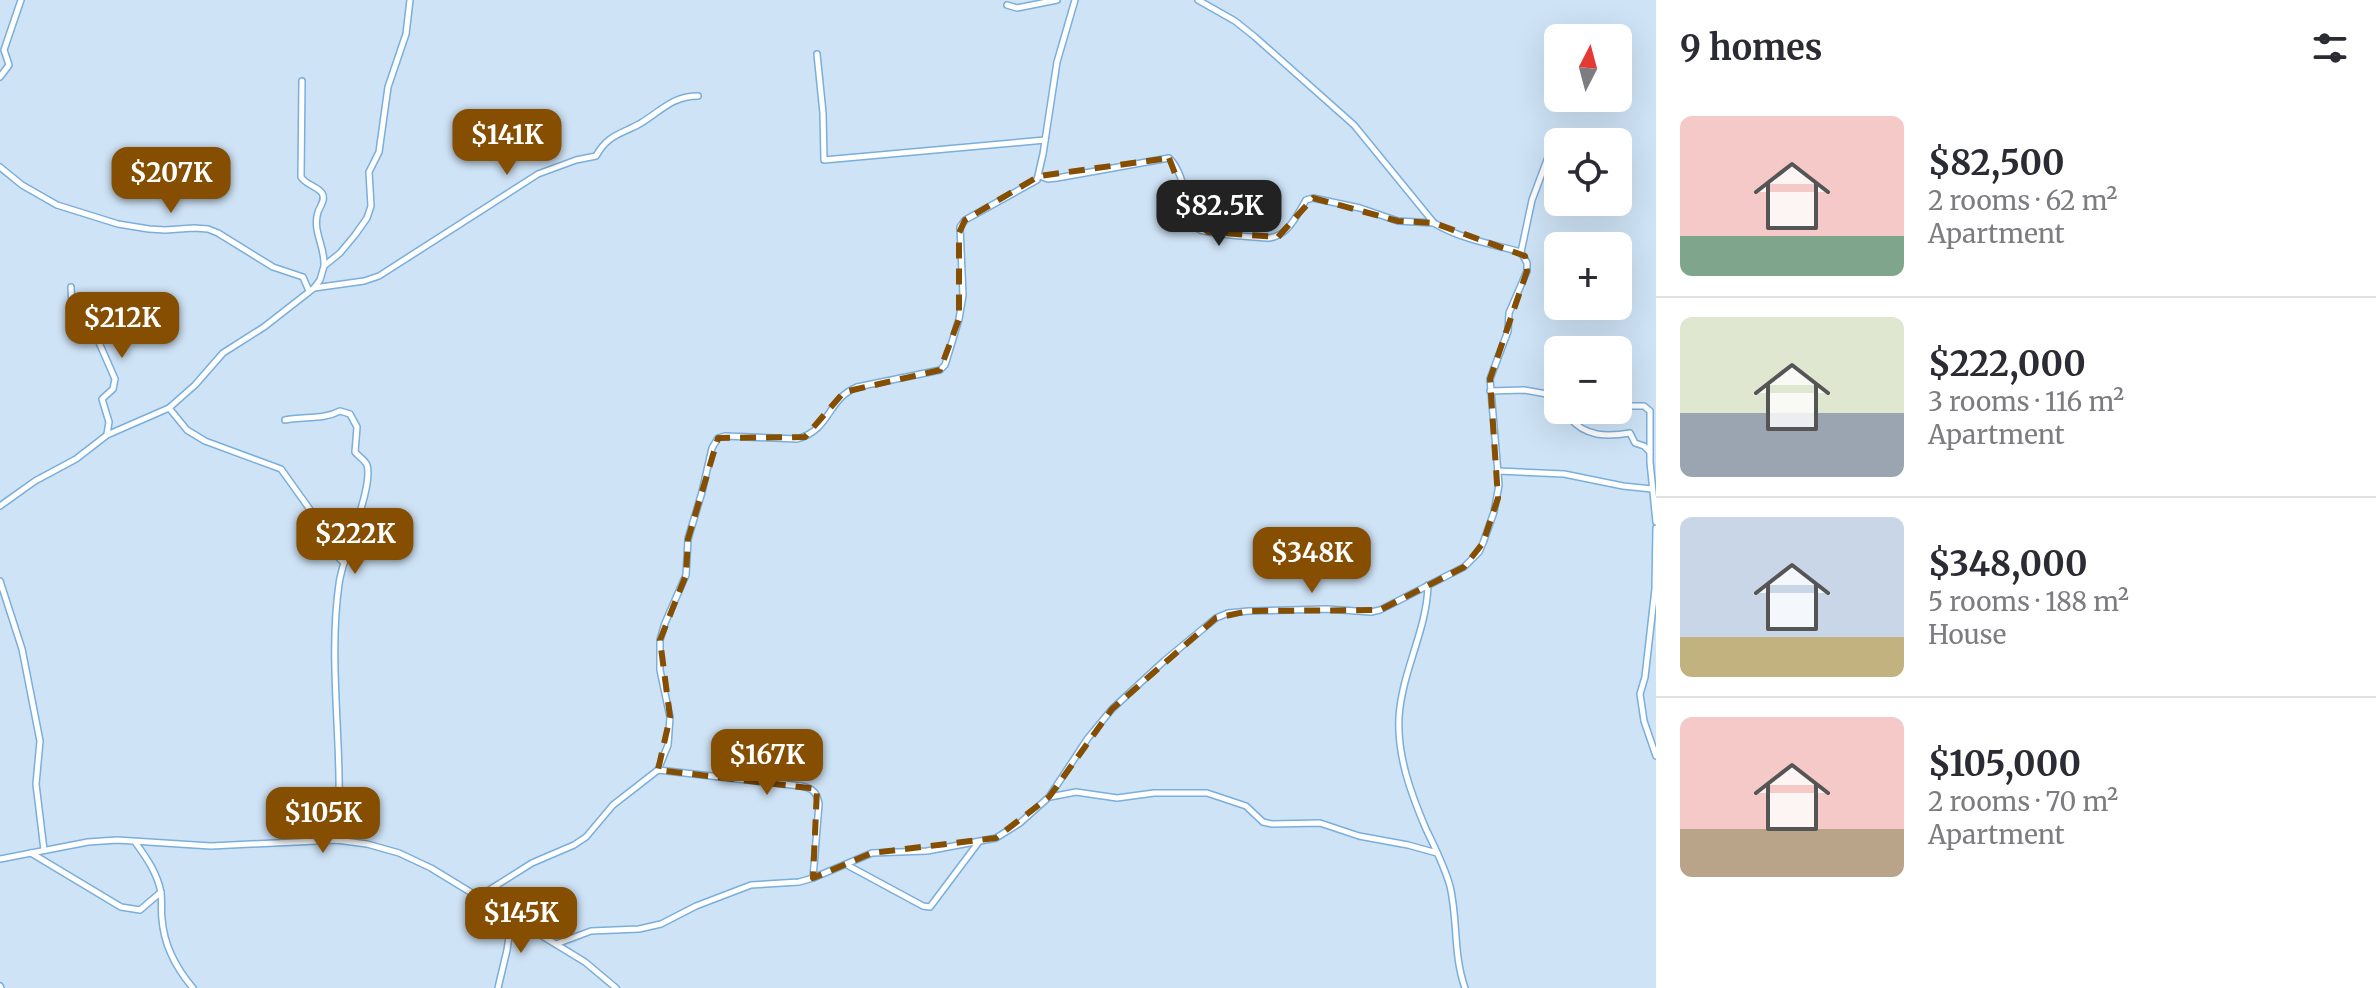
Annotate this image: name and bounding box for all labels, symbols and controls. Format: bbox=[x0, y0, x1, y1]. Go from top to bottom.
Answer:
north arrow bbox=[1544, 24, 1632, 112]
map controls bbox=[1544, 24, 1632, 424]
icon: filters bbox=[2308, 26, 2352, 70]
text: 9 homes bbox=[1680, 27, 1822, 69]
pin: $141K bbox=[451, 109, 563, 177]
text: $141K bbox=[470, 118, 544, 151]
button: locate bbox=[1544, 128, 1632, 216]
text: $82,500 bbox=[1928, 142, 2065, 184]
pin: $207K bbox=[115, 147, 227, 215]
icon: home bbox=[1744, 148, 1840, 244]
text: $207K bbox=[130, 156, 212, 189]
pin: $82.5K bbox=[1154, 180, 1284, 248]
text: 2 rooms · 62 m² bbox=[1928, 184, 2117, 217]
text: $82.5K bbox=[1174, 189, 1264, 222]
text: Apartment bbox=[1928, 217, 2065, 250]
button: + bbox=[1544, 232, 1632, 320]
pin: $212K bbox=[66, 292, 178, 360]
text: $212K bbox=[83, 301, 161, 334]
button: − bbox=[1544, 336, 1632, 424]
text: $222,000 bbox=[1928, 343, 2086, 385]
icon: home bbox=[1744, 349, 1840, 445]
text: 3 rooms · 116 m² bbox=[1928, 385, 2124, 418]
text: Apartment bbox=[1928, 418, 2065, 451]
pin: $222K bbox=[299, 508, 411, 576]
text: $222K bbox=[314, 517, 396, 550]
pin: $348K bbox=[1256, 527, 1368, 595]
text: $348K bbox=[1271, 536, 1353, 569]
text: $348,000 bbox=[1928, 543, 2087, 585]
icon: home bbox=[1744, 549, 1840, 645]
text: 5 rooms · 188 m² bbox=[1928, 585, 2129, 618]
text: House bbox=[1928, 618, 2006, 651]
pin: $167K bbox=[711, 729, 823, 797]
text: $167K bbox=[729, 738, 805, 771]
text: $105,000 bbox=[1928, 743, 2081, 785]
icon: home bbox=[1744, 749, 1840, 845]
text: 2 rooms · 70 m² bbox=[1928, 785, 2118, 818]
pin: $105K bbox=[267, 787, 379, 855]
text: $105K bbox=[284, 796, 362, 829]
text: Apartment bbox=[1928, 818, 2065, 851]
pin: $145K bbox=[465, 887, 577, 955]
text: $145K bbox=[483, 896, 559, 929]

